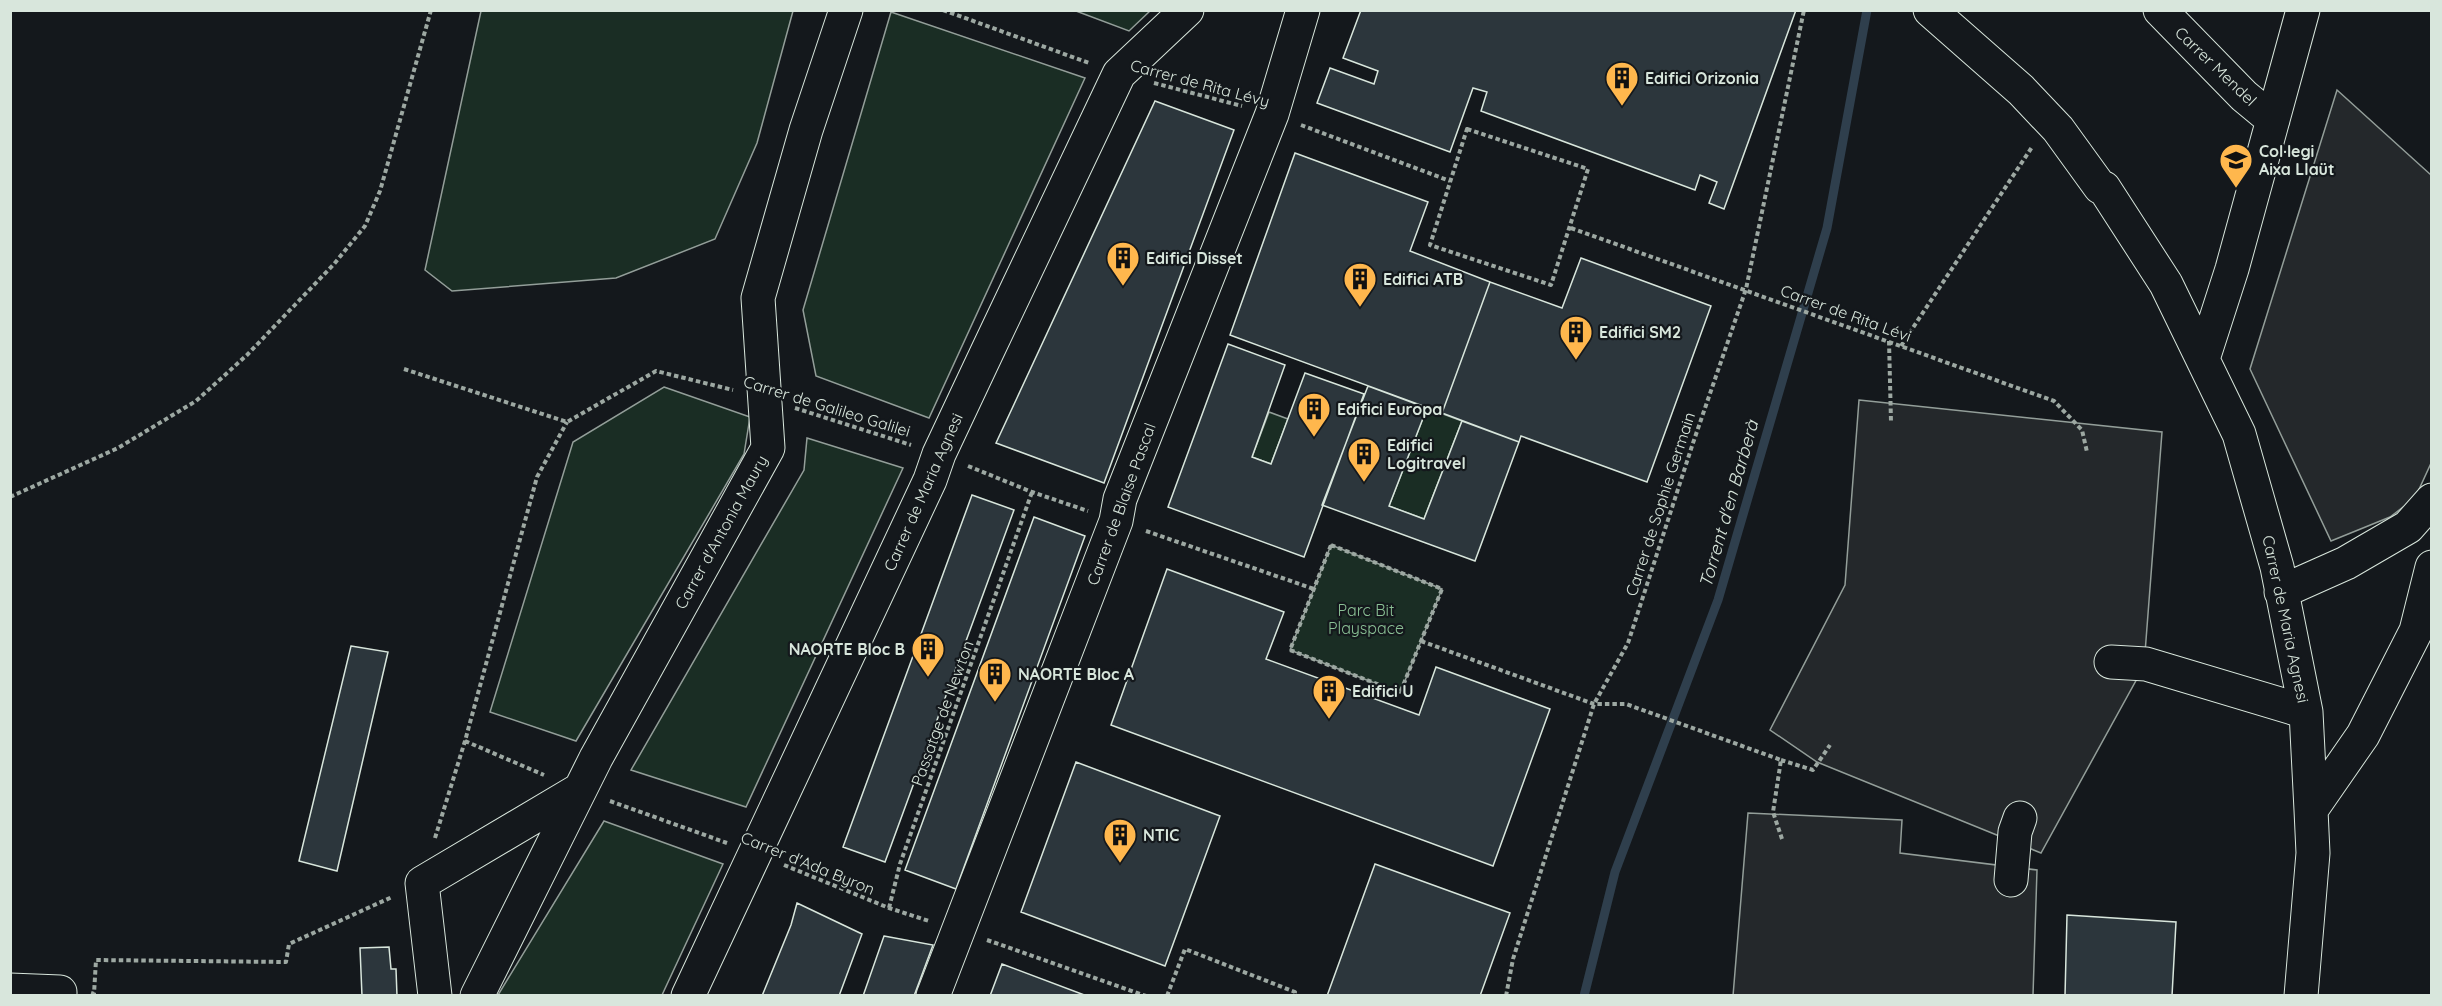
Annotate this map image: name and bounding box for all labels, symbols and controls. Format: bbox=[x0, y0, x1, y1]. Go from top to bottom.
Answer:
street label: Carrer Mendel bbox=[2171, 22, 2261, 110]
street label: Carrer de Rita Lévy bbox=[1128, 55, 1272, 111]
building icon: Edifici Orizonia bbox=[1604, 60, 1640, 107]
place label: Edifici Orizonia bbox=[1645, 68, 1759, 88]
place label: Col·legi Aixa Llaüt bbox=[2259, 141, 2334, 179]
school or university icon: Col·legi Aixa Llaüt bbox=[2218, 142, 2254, 189]
building icon: Edifici Disset bbox=[1105, 240, 1141, 287]
place label: Edifici Disset bbox=[1146, 248, 1243, 268]
building icon: Edifici ATB bbox=[1342, 261, 1378, 308]
place label: Edifici ATB bbox=[1383, 269, 1463, 289]
street label: Carrer de Rita Lévi bbox=[1778, 280, 1914, 346]
building icon: Edifici SM2 bbox=[1558, 314, 1594, 361]
place label: Edifici SM2 bbox=[1599, 322, 1681, 342]
street label: Carrer de Galileo Galilei bbox=[741, 371, 913, 441]
building icon: Edifici Europa bbox=[1296, 391, 1332, 438]
place label: Edifici Europa bbox=[1337, 399, 1442, 419]
street label: Carrer de Sophie Germain bbox=[1621, 409, 1699, 599]
street label: Carrer de Maria Agnesi bbox=[879, 410, 967, 574]
water label: Torrent d'en Barberà bbox=[1694, 417, 1764, 590]
street label: Carrer de Blaise Pascal bbox=[1082, 420, 1160, 588]
place label: Edifici Logitravel bbox=[1387, 435, 1466, 473]
building icon: Edifici Logitravel bbox=[1346, 436, 1382, 483]
street label: Carrer d'Antonia Maury bbox=[670, 452, 772, 612]
street label: Carrer de Maria Agnesi bbox=[2258, 533, 2314, 705]
park label: Parc Bit Playspace bbox=[1328, 600, 1404, 638]
building icon: NAORTE Bloc B bbox=[910, 631, 946, 678]
street label: Passatge de Newton bbox=[906, 638, 978, 788]
place label: NAORTE Bloc B bbox=[789, 639, 905, 659]
building icon: NAORTE Bloc A bbox=[977, 656, 1013, 703]
place label: NAORTE Bloc A bbox=[1018, 664, 1135, 684]
building icon: Edifici U bbox=[1311, 673, 1347, 720]
place label: Edifici U bbox=[1352, 681, 1414, 701]
building icon: NTIC bbox=[1102, 817, 1138, 864]
place label: NTIC bbox=[1143, 825, 1179, 845]
street label: Carrer d'Ada Byron bbox=[738, 827, 878, 899]

